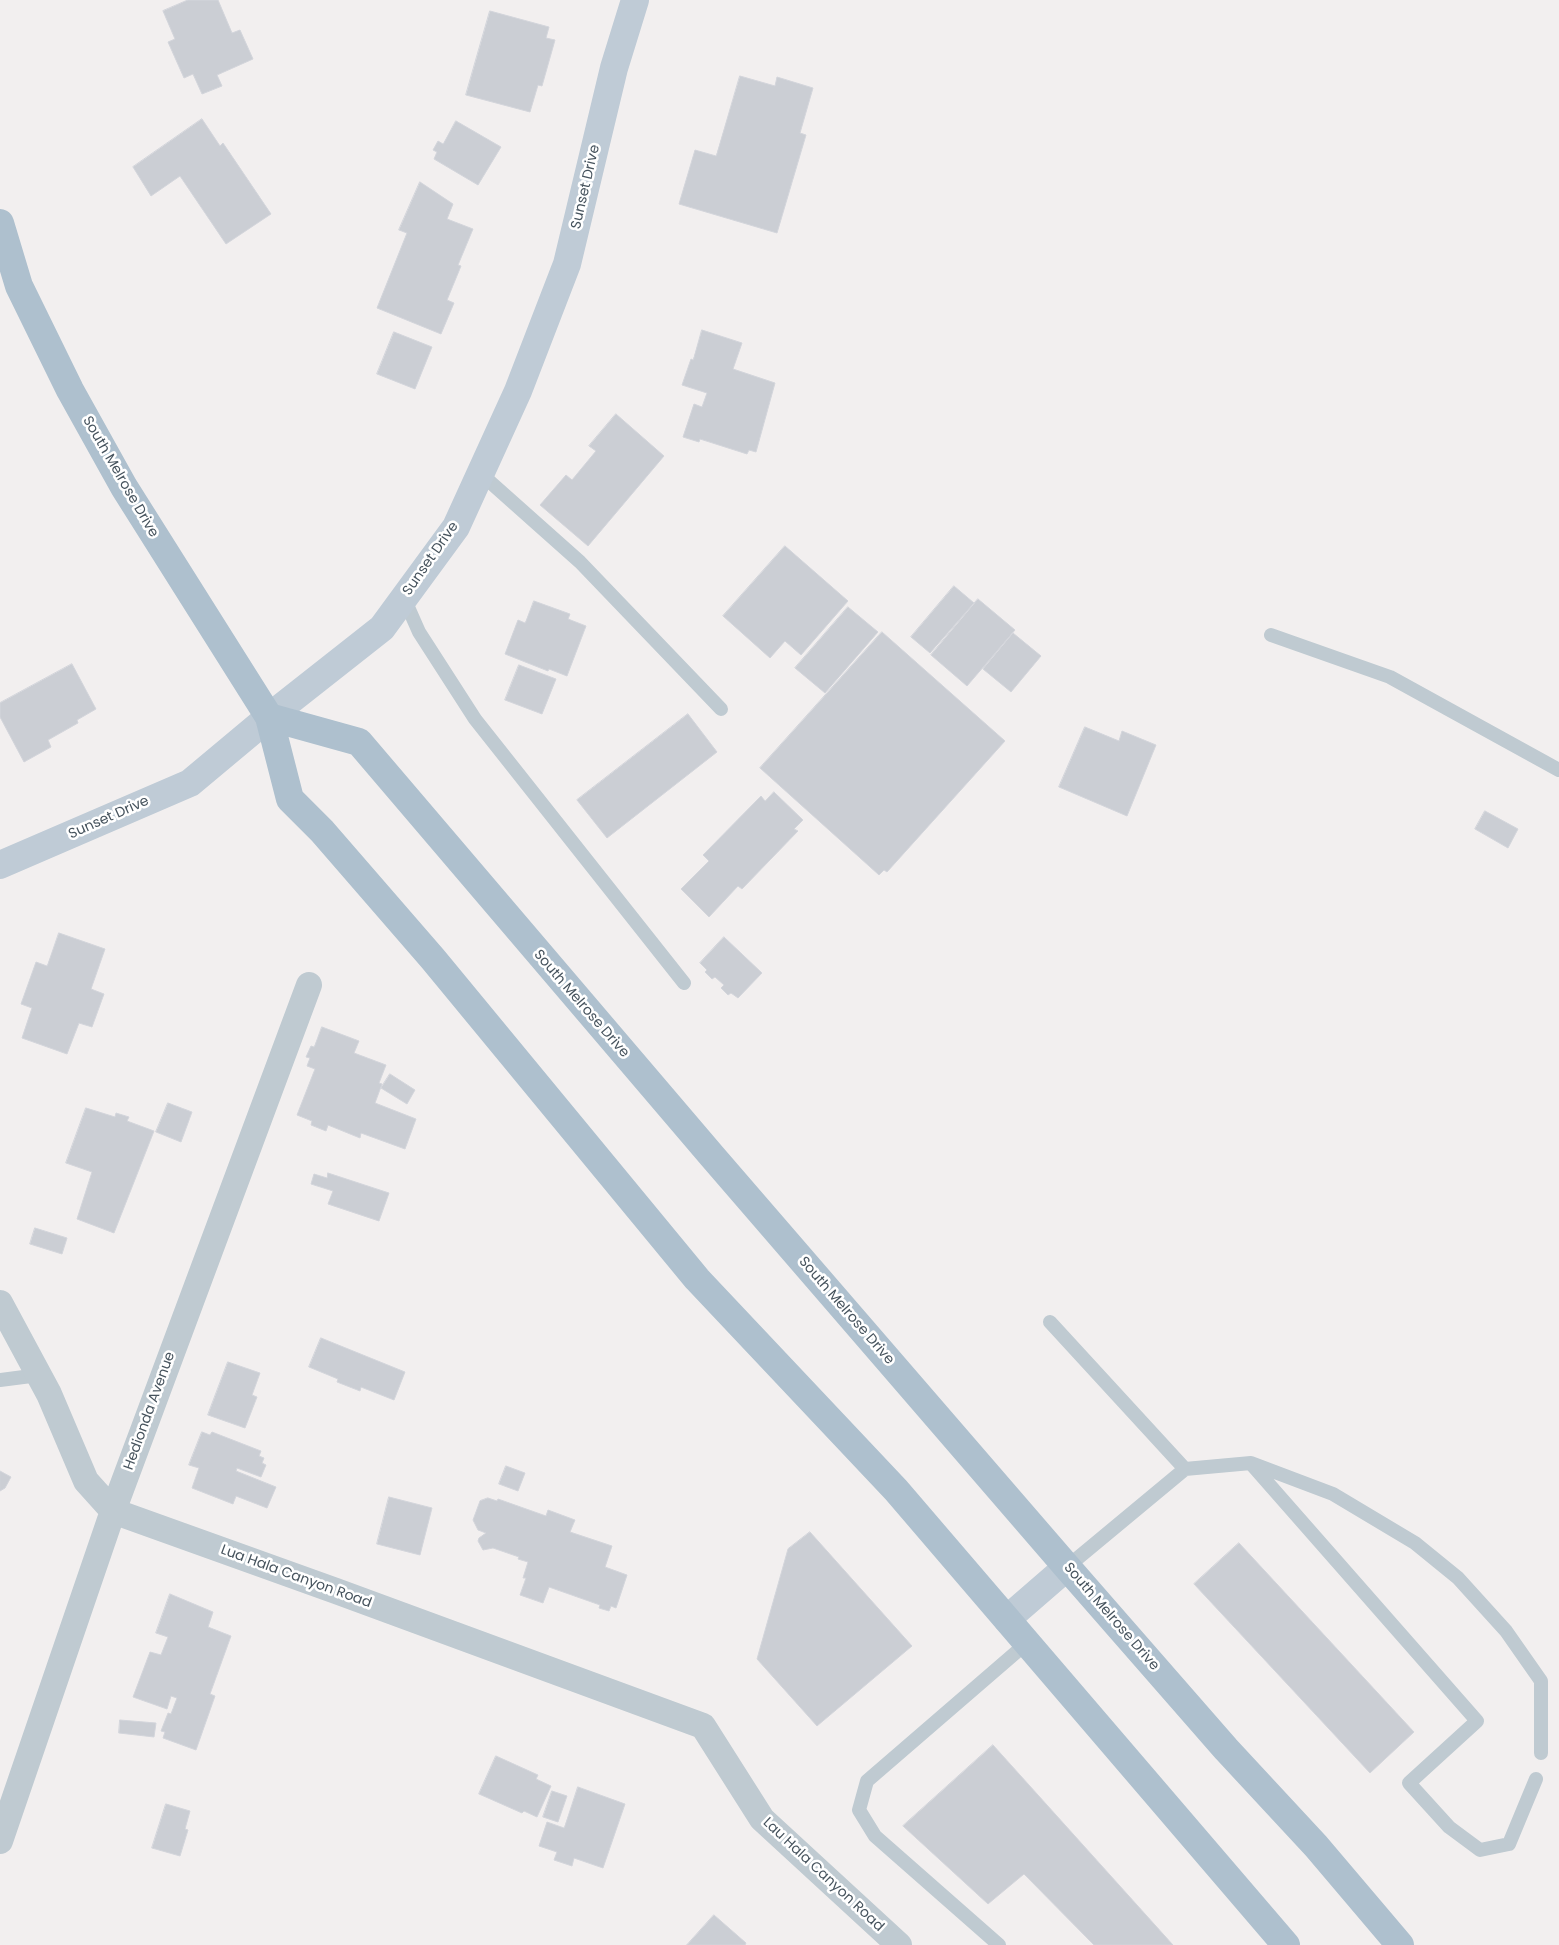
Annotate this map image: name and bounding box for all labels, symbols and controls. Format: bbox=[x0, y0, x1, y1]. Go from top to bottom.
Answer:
street label: Sunset Drive bbox=[568, 143, 604, 231]
street label: South Melrose Drive bbox=[78, 413, 162, 541]
street label: Sunset Drive bbox=[399, 519, 463, 599]
street label: Sunset Drive bbox=[66, 793, 152, 843]
street label: South Melrose Drive bbox=[530, 947, 632, 1061]
street label: South Melrose Drive bbox=[795, 1254, 897, 1368]
street label: Hedionda Avenue bbox=[121, 1350, 179, 1472]
street label: Lua Hala Canyon Road bbox=[218, 1542, 374, 1612]
street label: South Melrose Drive bbox=[1060, 1560, 1162, 1674]
street label: Lau Hala Canyon Road bbox=[759, 1815, 887, 1935]

